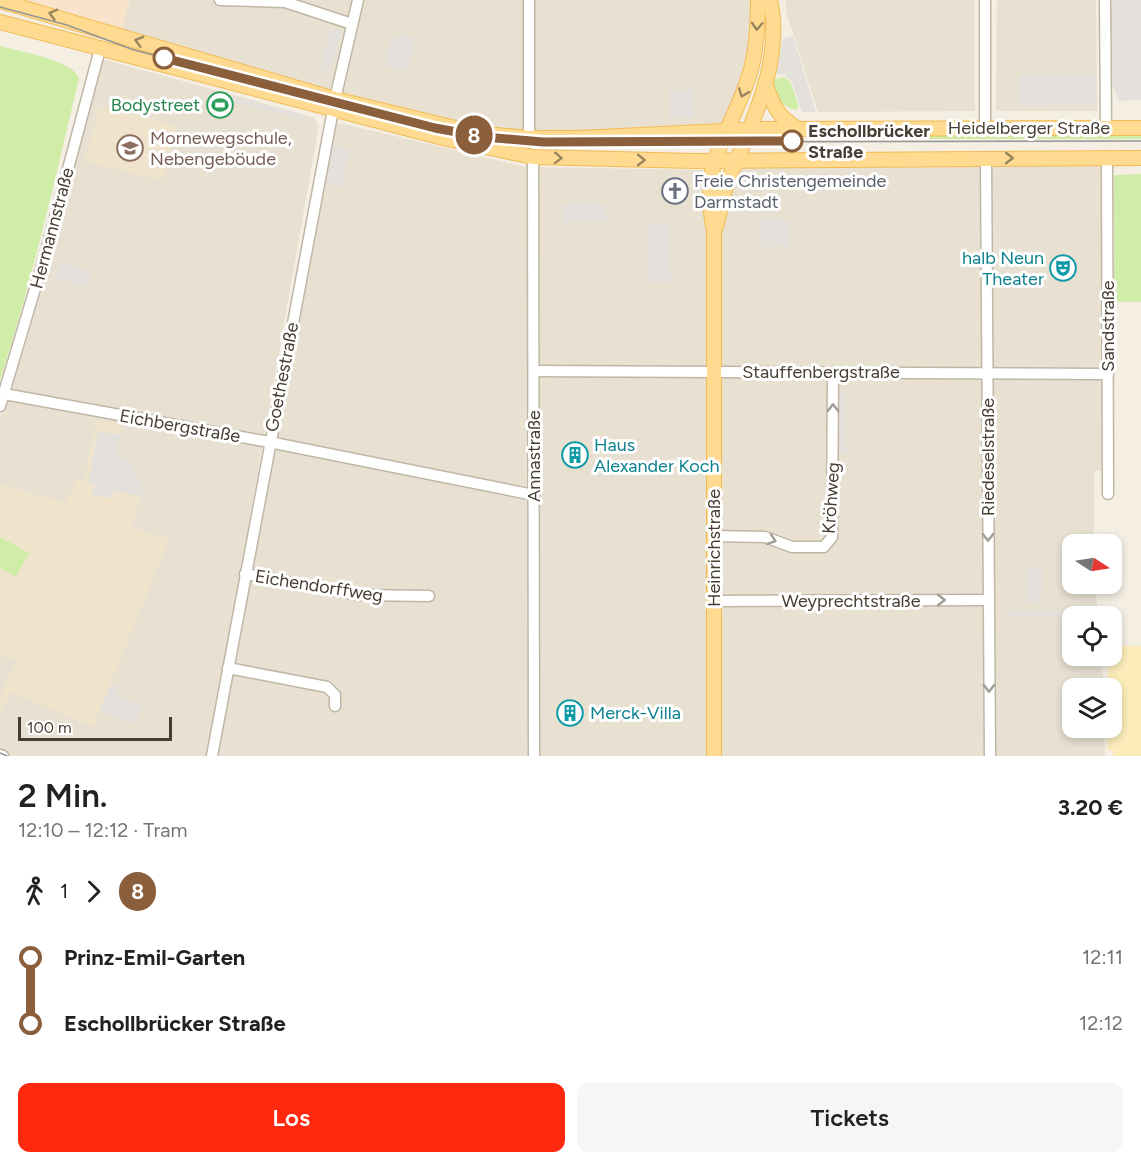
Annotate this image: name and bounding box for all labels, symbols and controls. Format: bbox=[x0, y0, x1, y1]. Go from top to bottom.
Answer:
one-way arrow bbox=[48, 9, 58, 22]
one-way arrow bbox=[751, 22, 764, 31]
one-way arrow bbox=[135, 36, 145, 48]
unlabelled marker bbox=[153, 47, 175, 69]
one-way arrow bbox=[737, 87, 750, 97]
sports icon: Bodystreet bbox=[205, 90, 235, 120]
place label: Bodystreet bbox=[111, 94, 200, 116]
line badge: 8 bbox=[454, 116, 494, 154]
street label: Heidelberger Straße bbox=[948, 117, 1110, 139]
place label: Eschollbrücker Straße bbox=[808, 120, 930, 163]
text: 8 bbox=[468, 123, 480, 148]
place label: Mornewegschule, Nebengeböude bbox=[150, 127, 292, 170]
marker: Eschollbrücker Straße bbox=[781, 130, 803, 152]
school or university icon: Mornewegschule, Nebengeböude bbox=[115, 133, 145, 163]
one-way arrow bbox=[554, 151, 563, 164]
one-way arrow bbox=[1005, 151, 1014, 164]
one-way arrow bbox=[637, 154, 646, 166]
street label: Hermannstraße bbox=[25, 165, 79, 291]
place label: Freie Christengemeinde Darmstadt bbox=[694, 170, 887, 213]
church icon: Freie Christengemeinde Darmstadt bbox=[660, 176, 690, 206]
place label: halb Neun Theater bbox=[962, 247, 1044, 290]
theatre icon: halb Neun Theater bbox=[1048, 253, 1078, 283]
street label: Sandstraße bbox=[1097, 280, 1119, 372]
street label: Goethestraße bbox=[261, 320, 303, 434]
street label: Stauffenbergstraße bbox=[742, 361, 900, 383]
street label: Riedeselstraße bbox=[977, 398, 999, 516]
one-way arrow bbox=[827, 404, 839, 413]
street label: Eichbergstraße bbox=[118, 405, 242, 447]
street label: Annastraße bbox=[523, 410, 545, 502]
place label: Haus Alexander Koch bbox=[594, 434, 720, 477]
building icon: Haus Alexander Koch bbox=[560, 440, 590, 470]
street label: Kröhweg bbox=[818, 461, 844, 535]
street label: Heinrichstraße bbox=[703, 489, 725, 607]
one-way arrow bbox=[982, 532, 994, 541]
one-way arrow bbox=[766, 533, 777, 545]
north arrow bbox=[1062, 534, 1122, 594]
map controls bbox=[1062, 534, 1122, 738]
street label: Eichendorffweg bbox=[254, 565, 384, 607]
street label: Weyprechtstraße bbox=[781, 590, 921, 612]
one-way arrow bbox=[936, 594, 945, 606]
button: locate bbox=[1062, 606, 1122, 666]
button: layers bbox=[1062, 678, 1122, 738]
one-way arrow bbox=[983, 684, 995, 693]
building icon: Merck-Villa bbox=[555, 698, 585, 728]
place label: Merck-Villa bbox=[590, 702, 681, 724]
scale bar bbox=[18, 714, 172, 742]
text: 100 m bbox=[27, 718, 72, 737]
text: 2 Min. bbox=[18, 776, 107, 815]
text: 3.20 € bbox=[1058, 794, 1123, 821]
text: 12:10 – 12:12 · Tram bbox=[18, 818, 187, 842]
icon: walk bbox=[18, 875, 51, 908]
icon: forward bbox=[77, 875, 110, 908]
text: 1 bbox=[60, 879, 68, 903]
text: 8 bbox=[131, 879, 144, 904]
text: Prinz-Emil-Garten bbox=[64, 944, 245, 971]
text: 12:11 bbox=[1082, 945, 1123, 969]
text: Eschollbrücker Straße bbox=[64, 1010, 286, 1037]
text: 12:12 bbox=[1079, 1011, 1123, 1035]
button: Los bbox=[18, 1083, 565, 1152]
button: Tickets bbox=[577, 1083, 1123, 1152]

